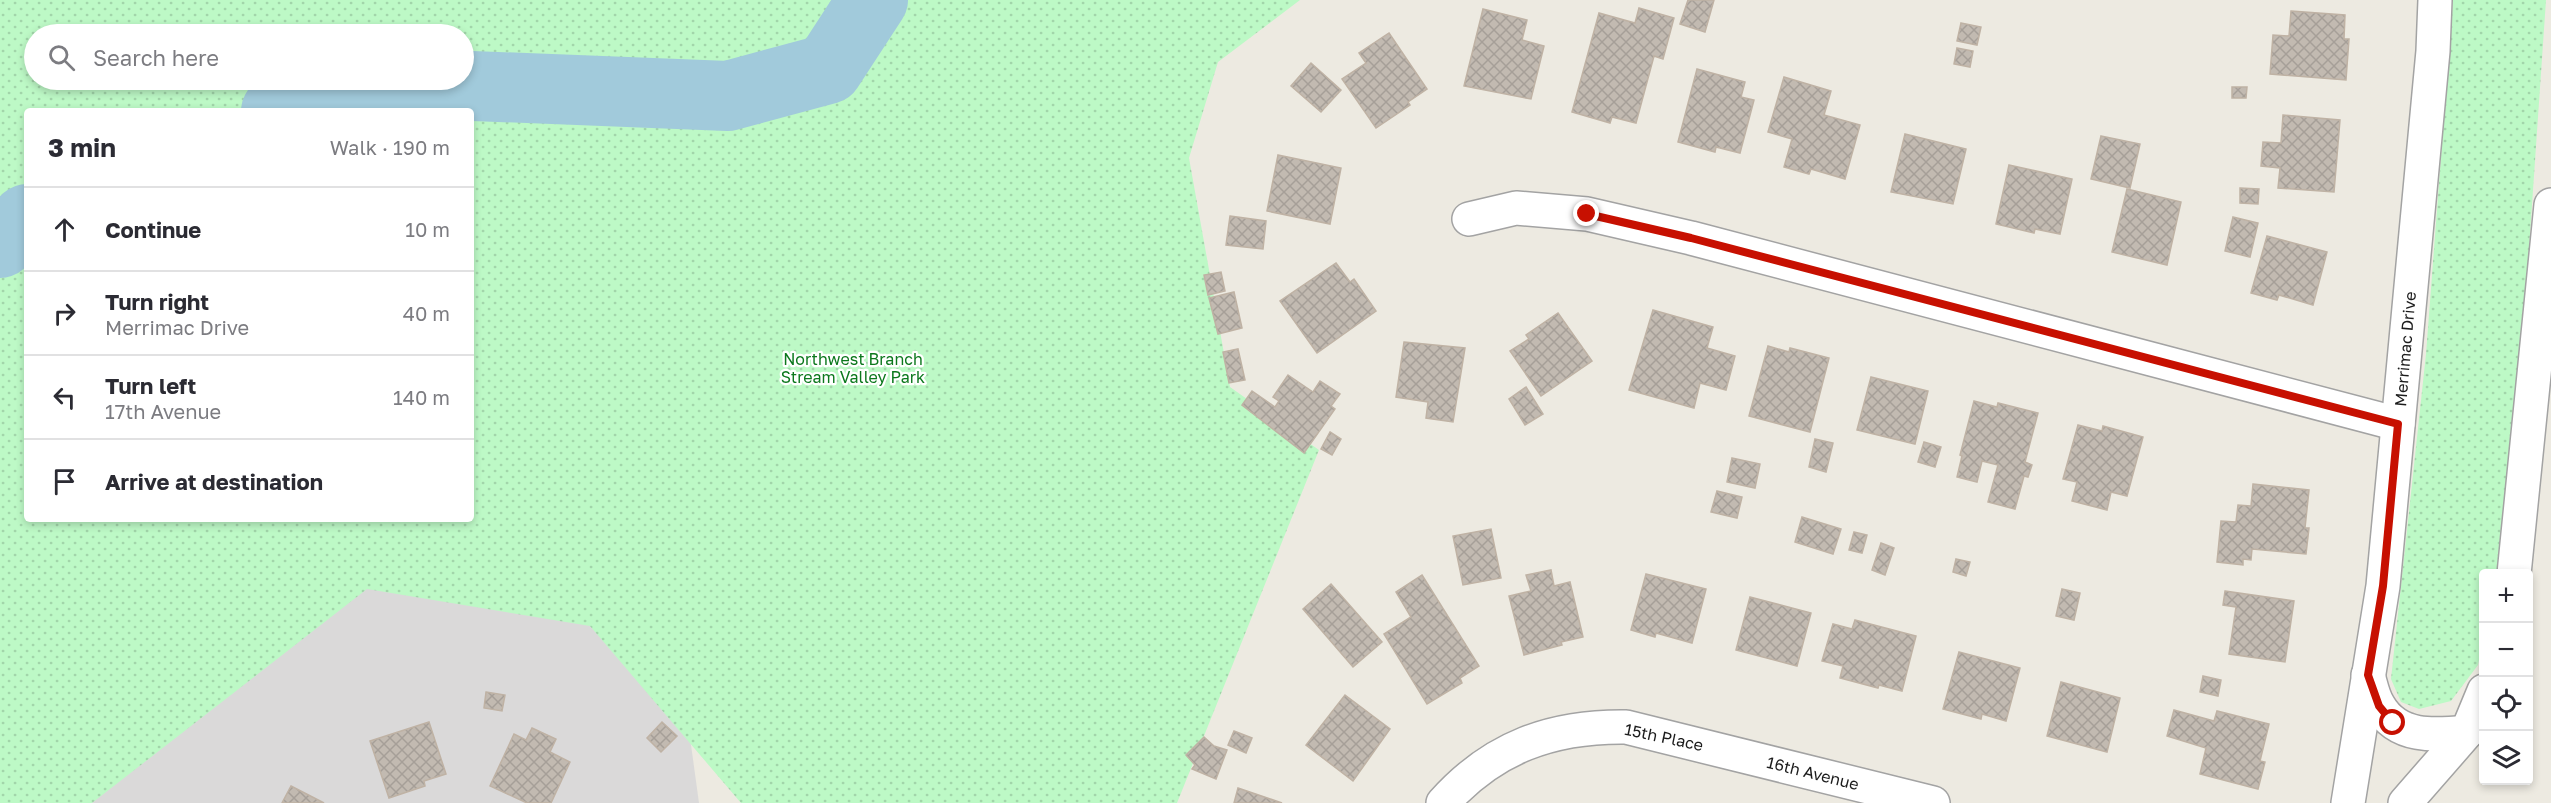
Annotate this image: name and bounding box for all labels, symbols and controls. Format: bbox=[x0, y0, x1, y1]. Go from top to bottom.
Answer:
search box bbox=[24, 24, 474, 90]
icon: search bbox=[45, 41, 78, 74]
text: Search here bbox=[93, 44, 219, 71]
text: 3 min bbox=[48, 132, 116, 163]
text: Walk · 190 m bbox=[330, 135, 450, 159]
route end bbox=[1573, 200, 1599, 226]
icon: ahead bbox=[48, 213, 81, 246]
text: Continue bbox=[105, 216, 201, 243]
text: 10 m bbox=[405, 217, 450, 241]
text: Turn right bbox=[105, 288, 209, 315]
street label: Merrimac Drive bbox=[2390, 291, 2420, 407]
icon: right bbox=[48, 297, 81, 330]
text: 40 m bbox=[403, 301, 450, 325]
text: Merrimac Drive bbox=[105, 315, 249, 339]
park label: Northwest Branch Stream Valley Park bbox=[781, 349, 925, 387]
text: Turn left bbox=[105, 372, 196, 399]
icon: left bbox=[48, 381, 81, 414]
text: 140 m bbox=[393, 385, 450, 409]
text: 17th Avenue bbox=[105, 399, 221, 423]
icon: arrive bbox=[48, 465, 81, 498]
text: Arrive at destination bbox=[105, 468, 323, 495]
map controls bbox=[2479, 569, 2533, 785]
button: + bbox=[2479, 569, 2533, 623]
button: − bbox=[2479, 623, 2533, 677]
button: locate bbox=[2479, 677, 2533, 731]
route start bbox=[2379, 709, 2405, 735]
street label: 15th Place bbox=[1623, 719, 1705, 755]
button: layers bbox=[2479, 731, 2533, 785]
street label: 16th Avenue bbox=[1765, 752, 1861, 794]

